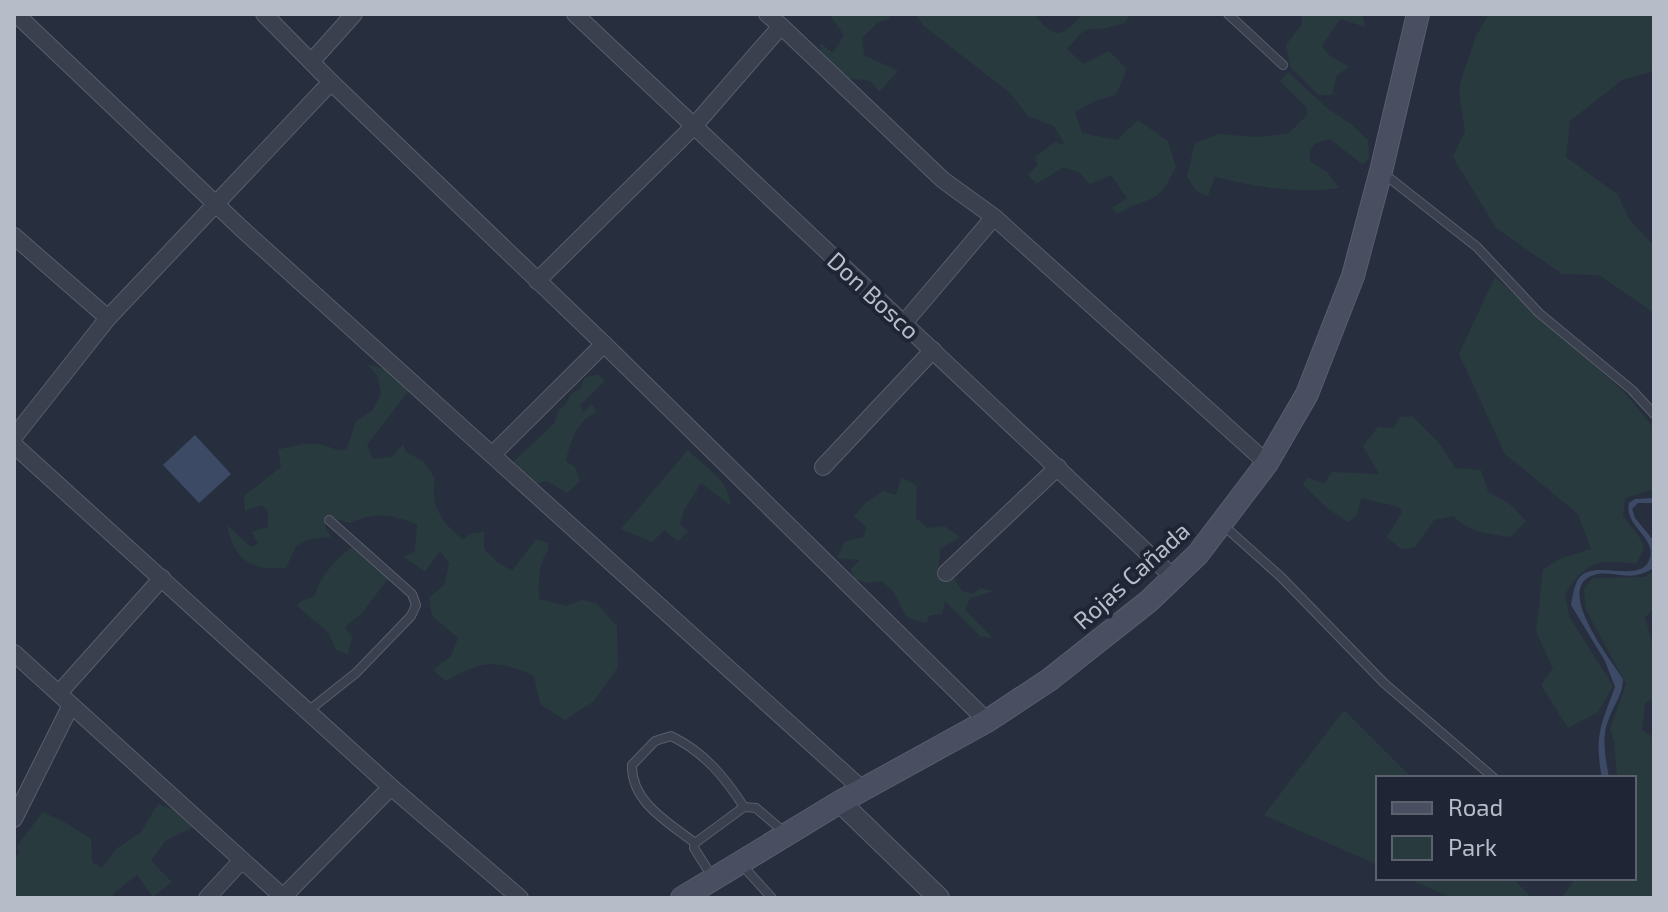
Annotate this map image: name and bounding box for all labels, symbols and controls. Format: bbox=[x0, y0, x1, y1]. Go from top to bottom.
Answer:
street label: Don Bosco bbox=[822, 245, 926, 345]
street label: Rojas Cañada bbox=[1067, 515, 1195, 635]
legend bbox=[1376, 776, 1636, 880]
text: Road bbox=[1448, 792, 1503, 821]
text: Park bbox=[1448, 832, 1497, 861]

